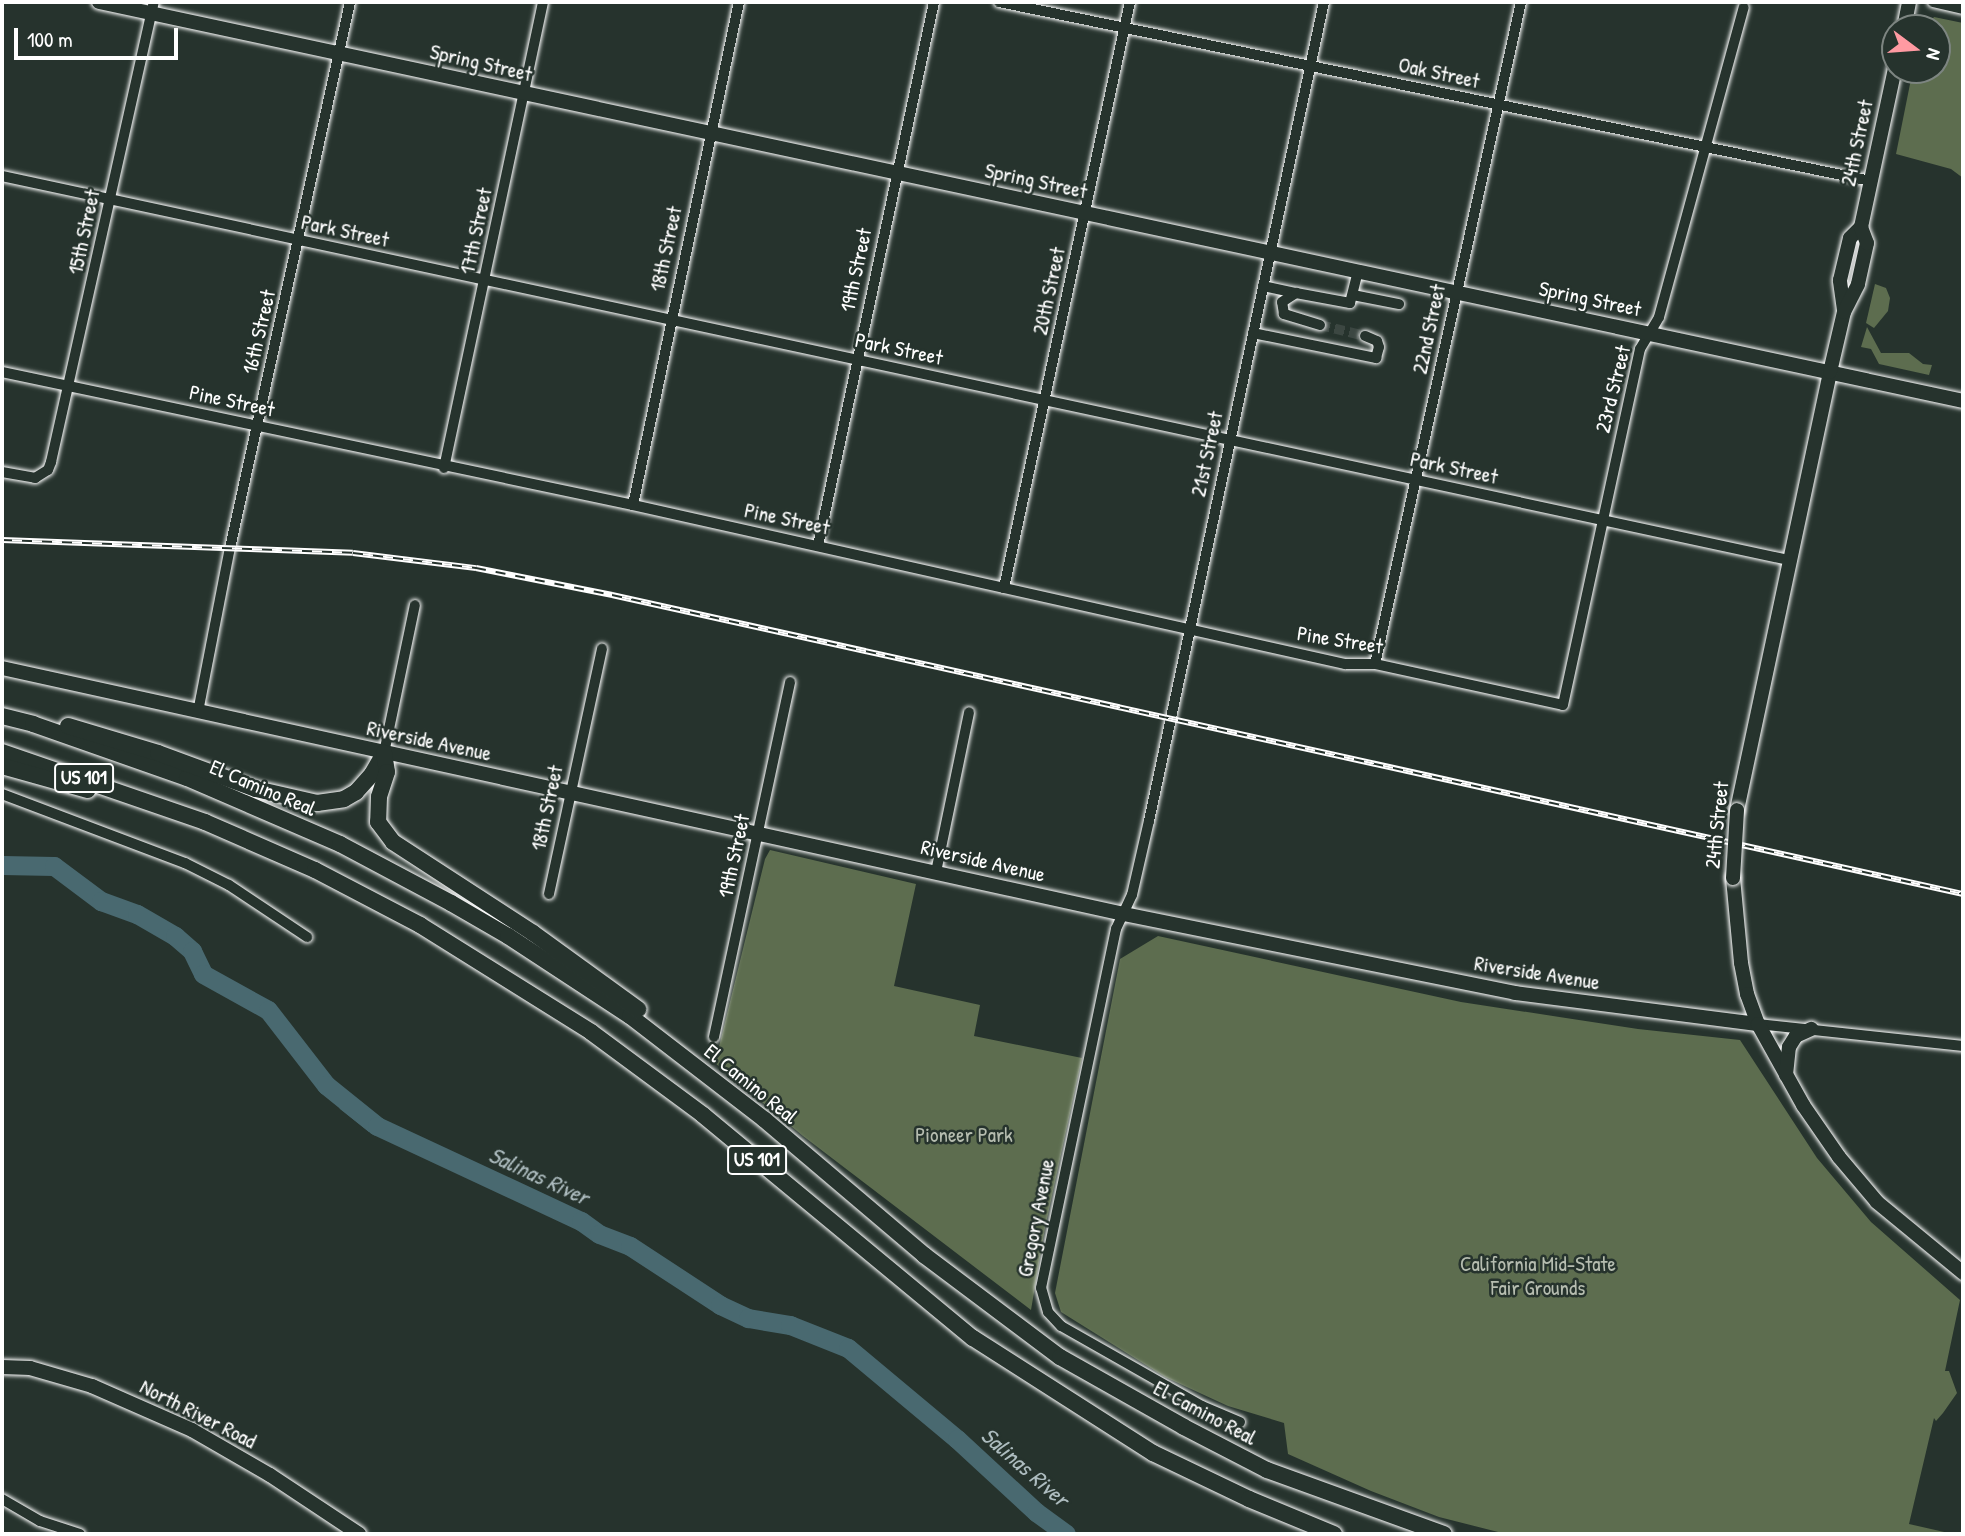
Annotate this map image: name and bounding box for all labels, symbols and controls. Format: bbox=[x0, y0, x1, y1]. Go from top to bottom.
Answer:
scale bar bbox=[18, 14, 182, 58]
north arrow bbox=[1881, 14, 1951, 84]
text: 100 m bbox=[27, 25, 73, 54]
street label: Spring Street bbox=[428, 39, 534, 87]
text: N bbox=[1920, 46, 1948, 63]
street label: Oak Street bbox=[1396, 52, 1482, 94]
street label: 24th Street bbox=[1836, 98, 1878, 188]
street label: Spring Street bbox=[983, 158, 1089, 204]
street label: 17th Street bbox=[455, 185, 497, 277]
street label: 15th Street bbox=[63, 187, 105, 277]
street label: 18th Street bbox=[645, 204, 687, 294]
street label: Park Street bbox=[299, 209, 391, 253]
street label: 19th Street bbox=[835, 226, 877, 314]
street label: 20th Street bbox=[1027, 245, 1071, 337]
street label: Spring Street bbox=[1537, 276, 1643, 322]
street label: 22nd Street bbox=[1407, 282, 1451, 376]
street label: 16th Street bbox=[237, 287, 281, 377]
street label: Park Street bbox=[853, 327, 945, 371]
street label: 23rd Street bbox=[1590, 343, 1636, 435]
street label: Pine Street bbox=[187, 380, 277, 422]
street label: 21st Street bbox=[1186, 409, 1228, 499]
street label: Park Street bbox=[1408, 446, 1500, 490]
street label: Pine Street bbox=[742, 498, 832, 540]
street label: Pine Street bbox=[1295, 621, 1385, 659]
street label: Riverside Avenue bbox=[365, 716, 493, 766]
street label: El Camino Real bbox=[206, 754, 320, 822]
road number: US 101 bbox=[52, 762, 116, 793]
street label: 18th Street bbox=[526, 763, 568, 853]
street label: 24th Street bbox=[1700, 780, 1734, 870]
street label: 19th Street bbox=[713, 812, 755, 900]
street label: Riverside Avenue bbox=[919, 834, 1047, 888]
street label: Riverside Avenue bbox=[1473, 951, 1601, 995]
street label: El Camino Real bbox=[699, 1039, 803, 1129]
park label: Pioneer Park bbox=[915, 1122, 1013, 1148]
water label: Salinas River bbox=[485, 1141, 593, 1211]
road number: US 101 bbox=[726, 1144, 788, 1176]
street label: Gregory Avenue bbox=[1012, 1157, 1060, 1279]
park label: California Mid-State Fair Grounds bbox=[1460, 1251, 1616, 1301]
street label: North River Road bbox=[136, 1374, 260, 1454]
street label: El Camino Real bbox=[1149, 1375, 1261, 1451]
water label: Salinas River bbox=[975, 1421, 1075, 1513]

